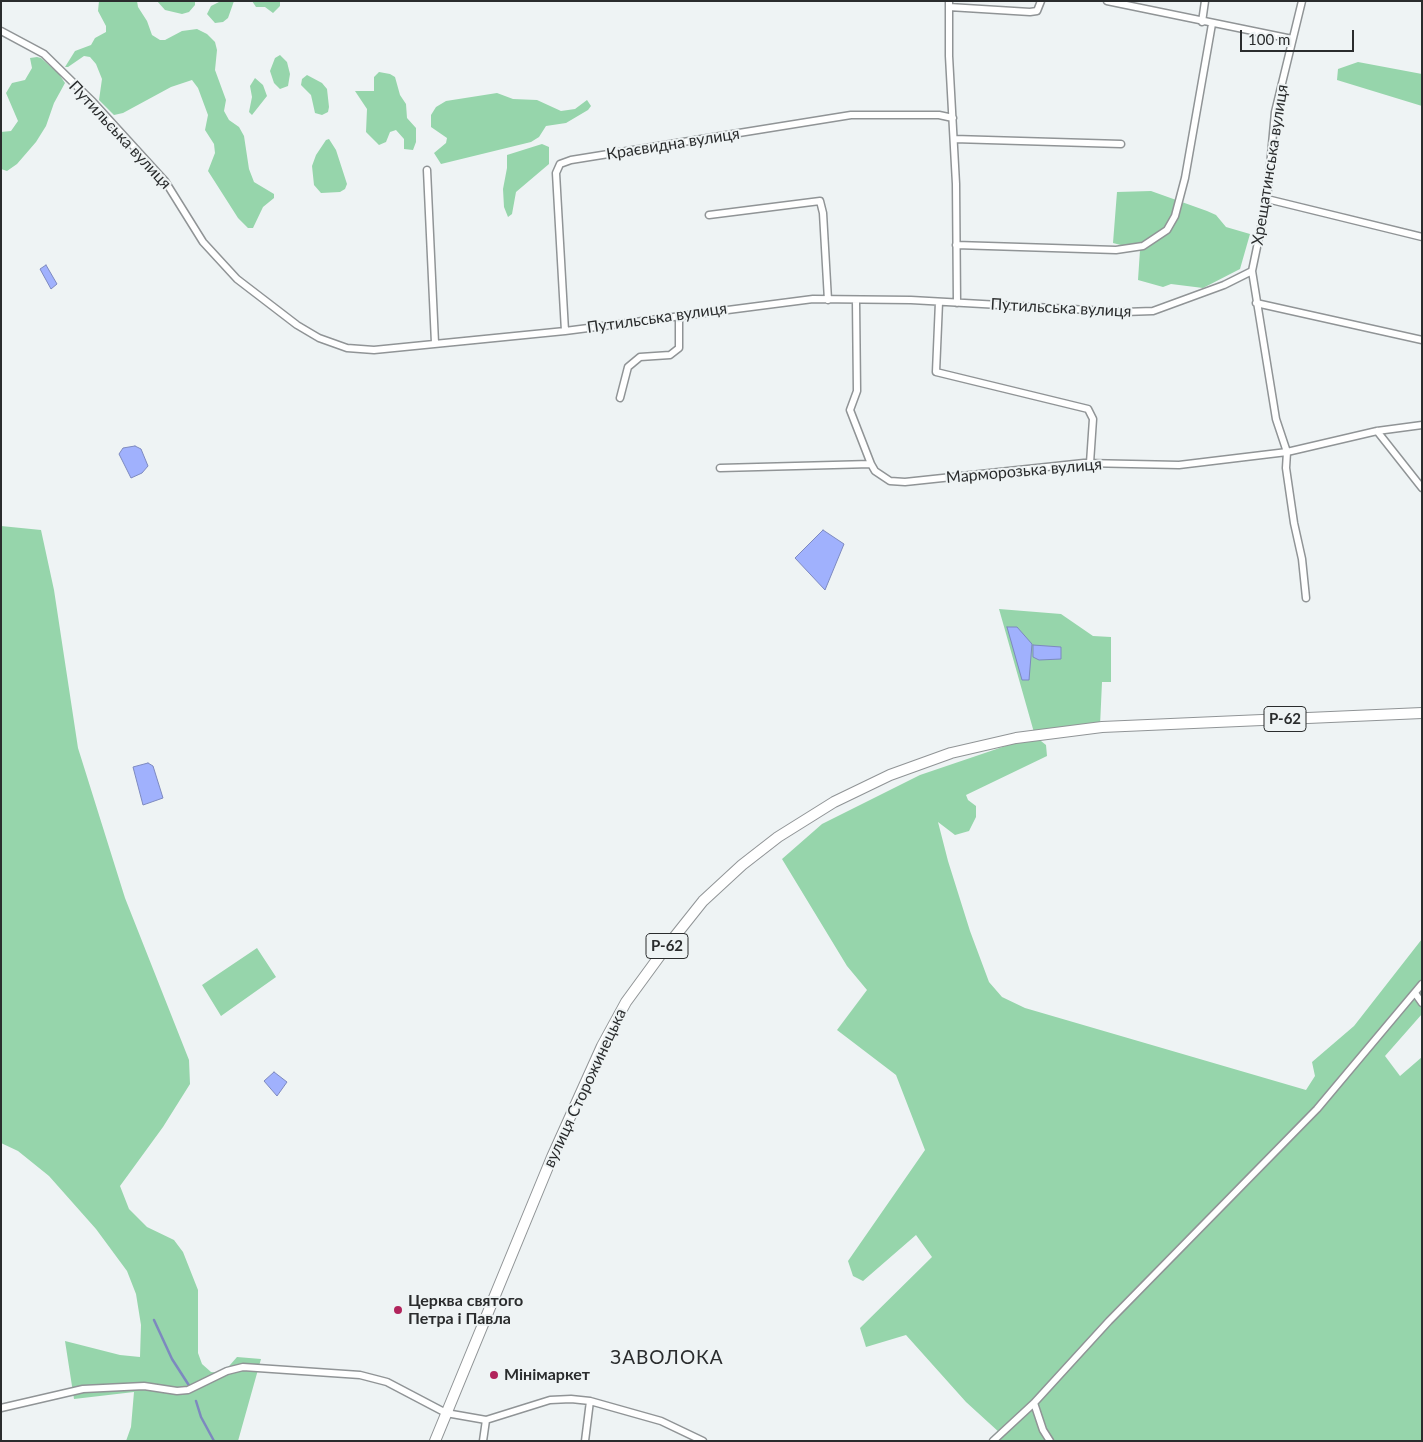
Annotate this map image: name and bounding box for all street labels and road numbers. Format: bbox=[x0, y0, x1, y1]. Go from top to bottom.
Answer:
street label: Путильська вулиця bbox=[65, 77, 175, 193]
street label: Хрещатинська вулиця bbox=[1248, 83, 1292, 247]
street label: Краєвидна вулиця bbox=[605, 124, 741, 164]
street label: Путильська вулиця bbox=[990, 295, 1132, 321]
street label: Путильська вулиця bbox=[586, 299, 728, 337]
street label: Марморозька вулиця bbox=[945, 455, 1103, 487]
road number: Р-62 bbox=[1264, 706, 1306, 732]
road number: Р-62 bbox=[646, 934, 688, 958]
street label: вулиця Сторожинецька bbox=[540, 1005, 630, 1171]

